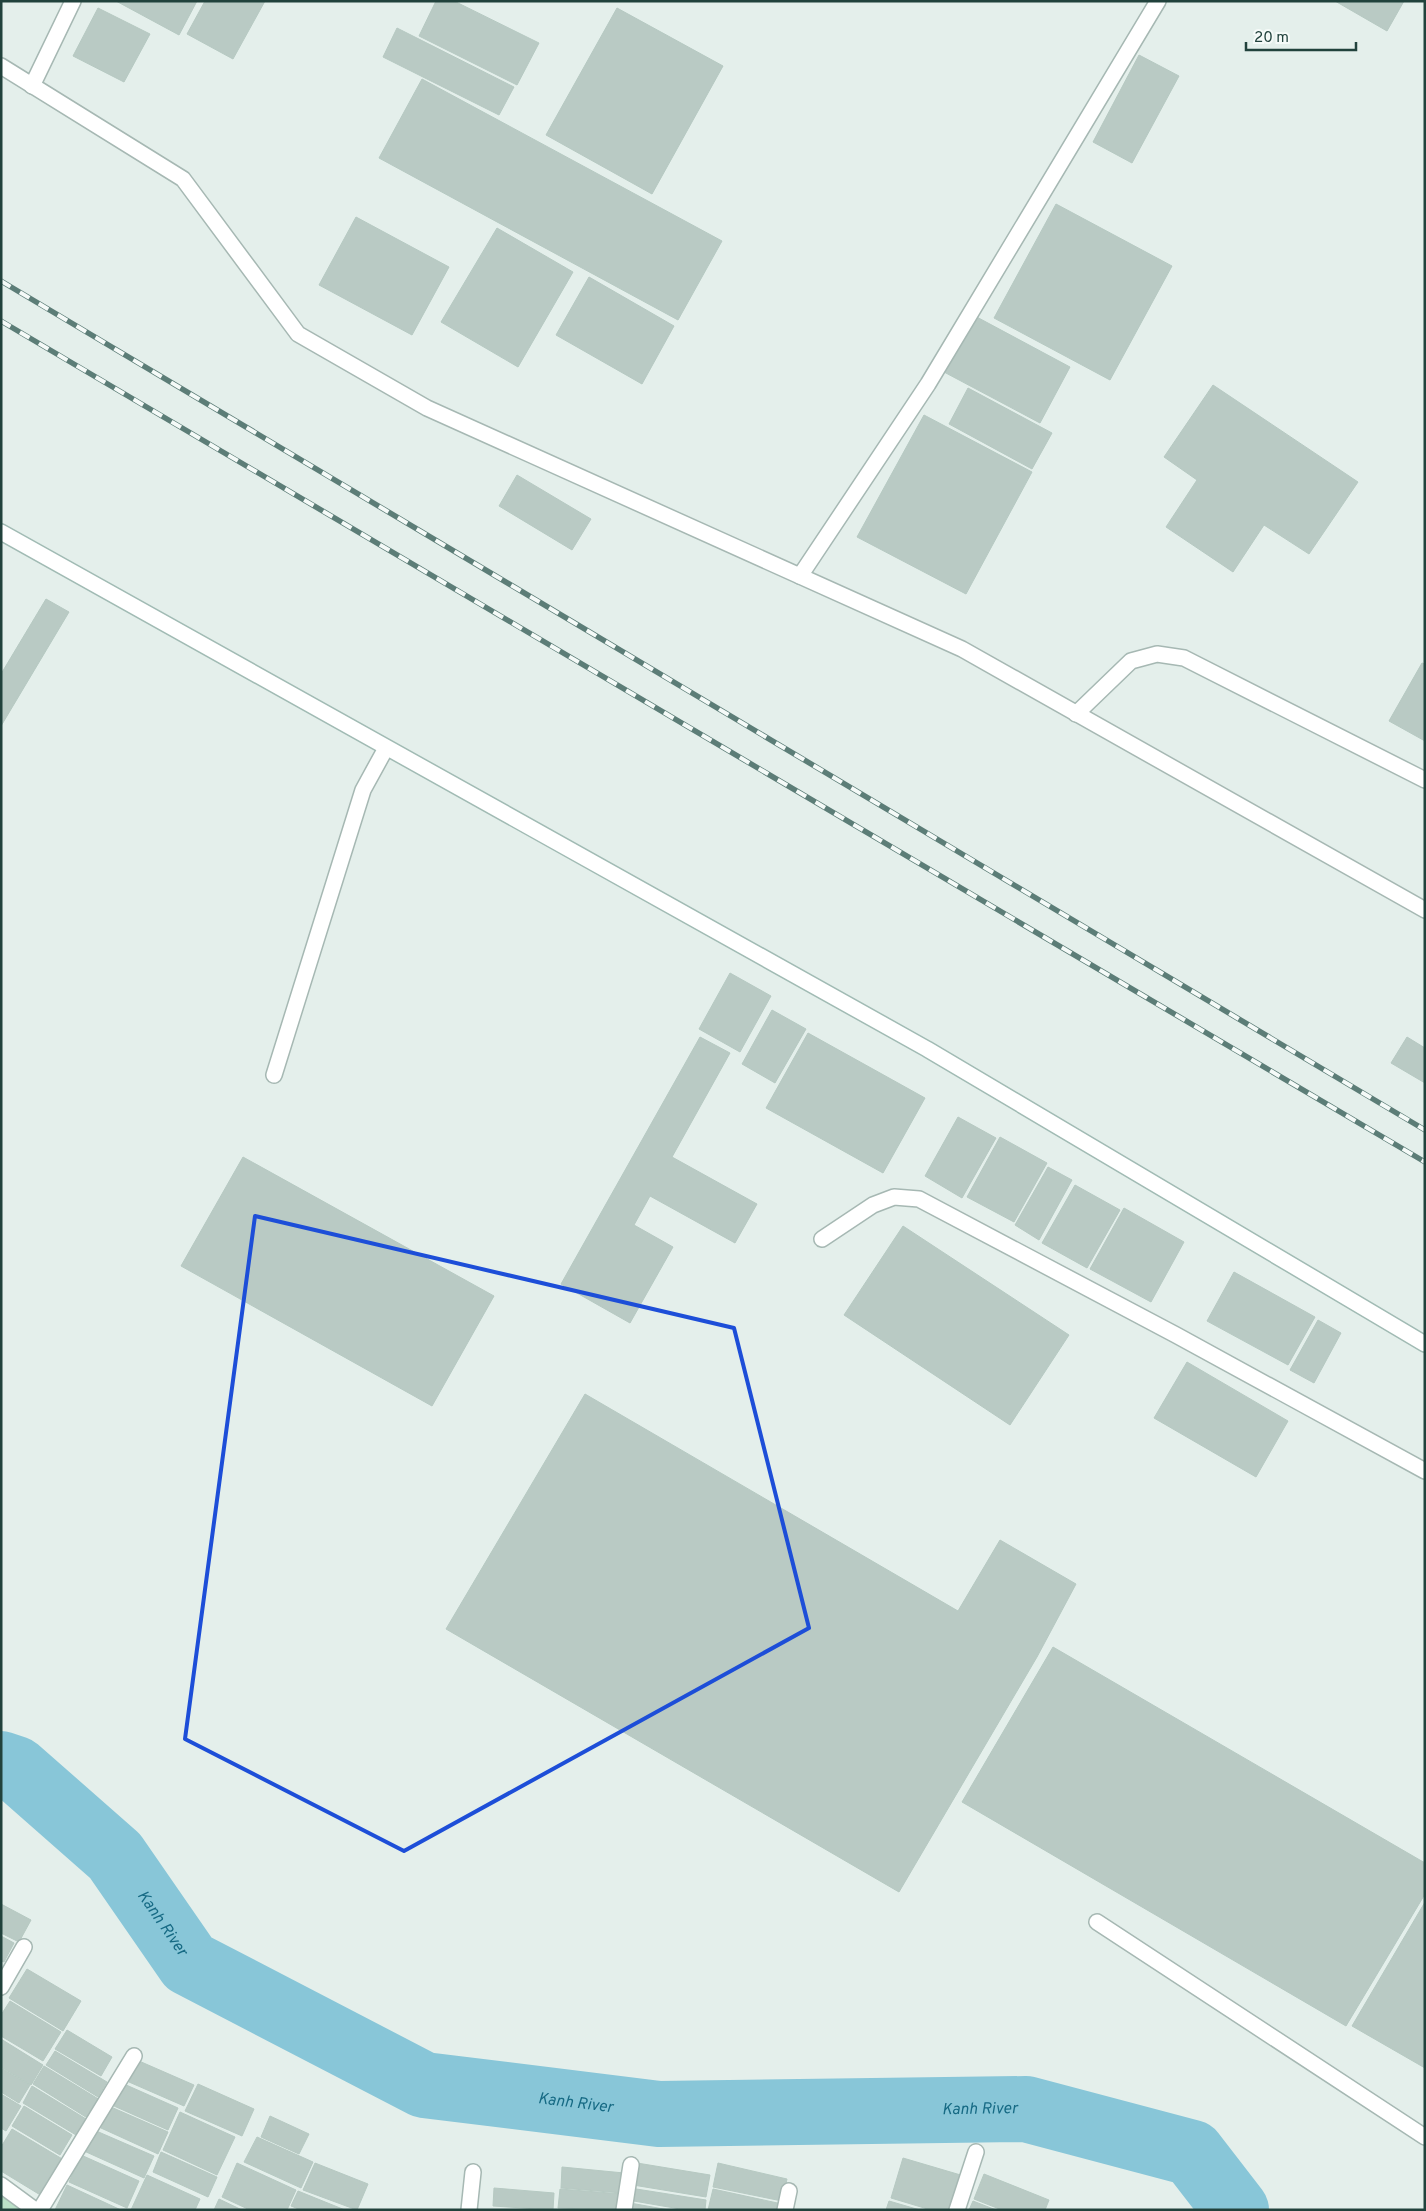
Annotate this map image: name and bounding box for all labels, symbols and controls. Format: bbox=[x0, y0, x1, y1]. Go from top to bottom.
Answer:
scale bar bbox=[1246, 20, 1356, 52]
text: 20 m bbox=[1254, 29, 1289, 48]
water label: Kanh River bbox=[132, 1887, 193, 1962]
water label: Kanh River bbox=[537, 2089, 616, 2118]
water label: Kanh River bbox=[942, 2099, 1019, 2120]

